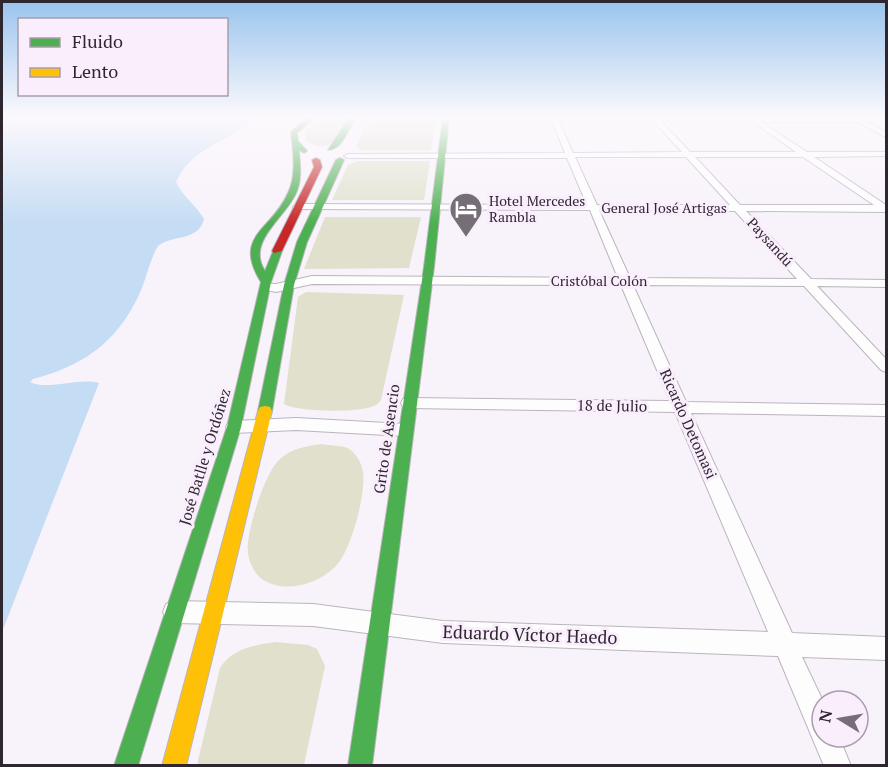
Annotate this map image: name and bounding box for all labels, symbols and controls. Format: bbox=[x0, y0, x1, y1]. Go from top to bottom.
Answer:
legend bbox=[18, 18, 228, 96]
text: Fluido bbox=[72, 29, 123, 53]
text: Lento bbox=[72, 59, 118, 83]
hotel icon: Hotel Mercedes Rambla bbox=[448, 191, 484, 238]
place label: Hotel Mercedes Rambla bbox=[489, 191, 585, 226]
street label: General José Artigas bbox=[601, 198, 727, 217]
street label: Paysandú bbox=[743, 213, 797, 270]
street label: Cristóbal Colón bbox=[551, 271, 648, 290]
street label: Ricardo Detomasi bbox=[656, 366, 722, 482]
street label: Grito de Asencio bbox=[368, 383, 404, 495]
street label: José Batlle y Ordóñez bbox=[174, 386, 234, 528]
street label: 18 de Julio bbox=[577, 394, 647, 416]
street label: Eduardo Víctor Haedo bbox=[442, 619, 618, 649]
north arrow bbox=[810, 689, 870, 749]
text: N bbox=[813, 708, 837, 724]

